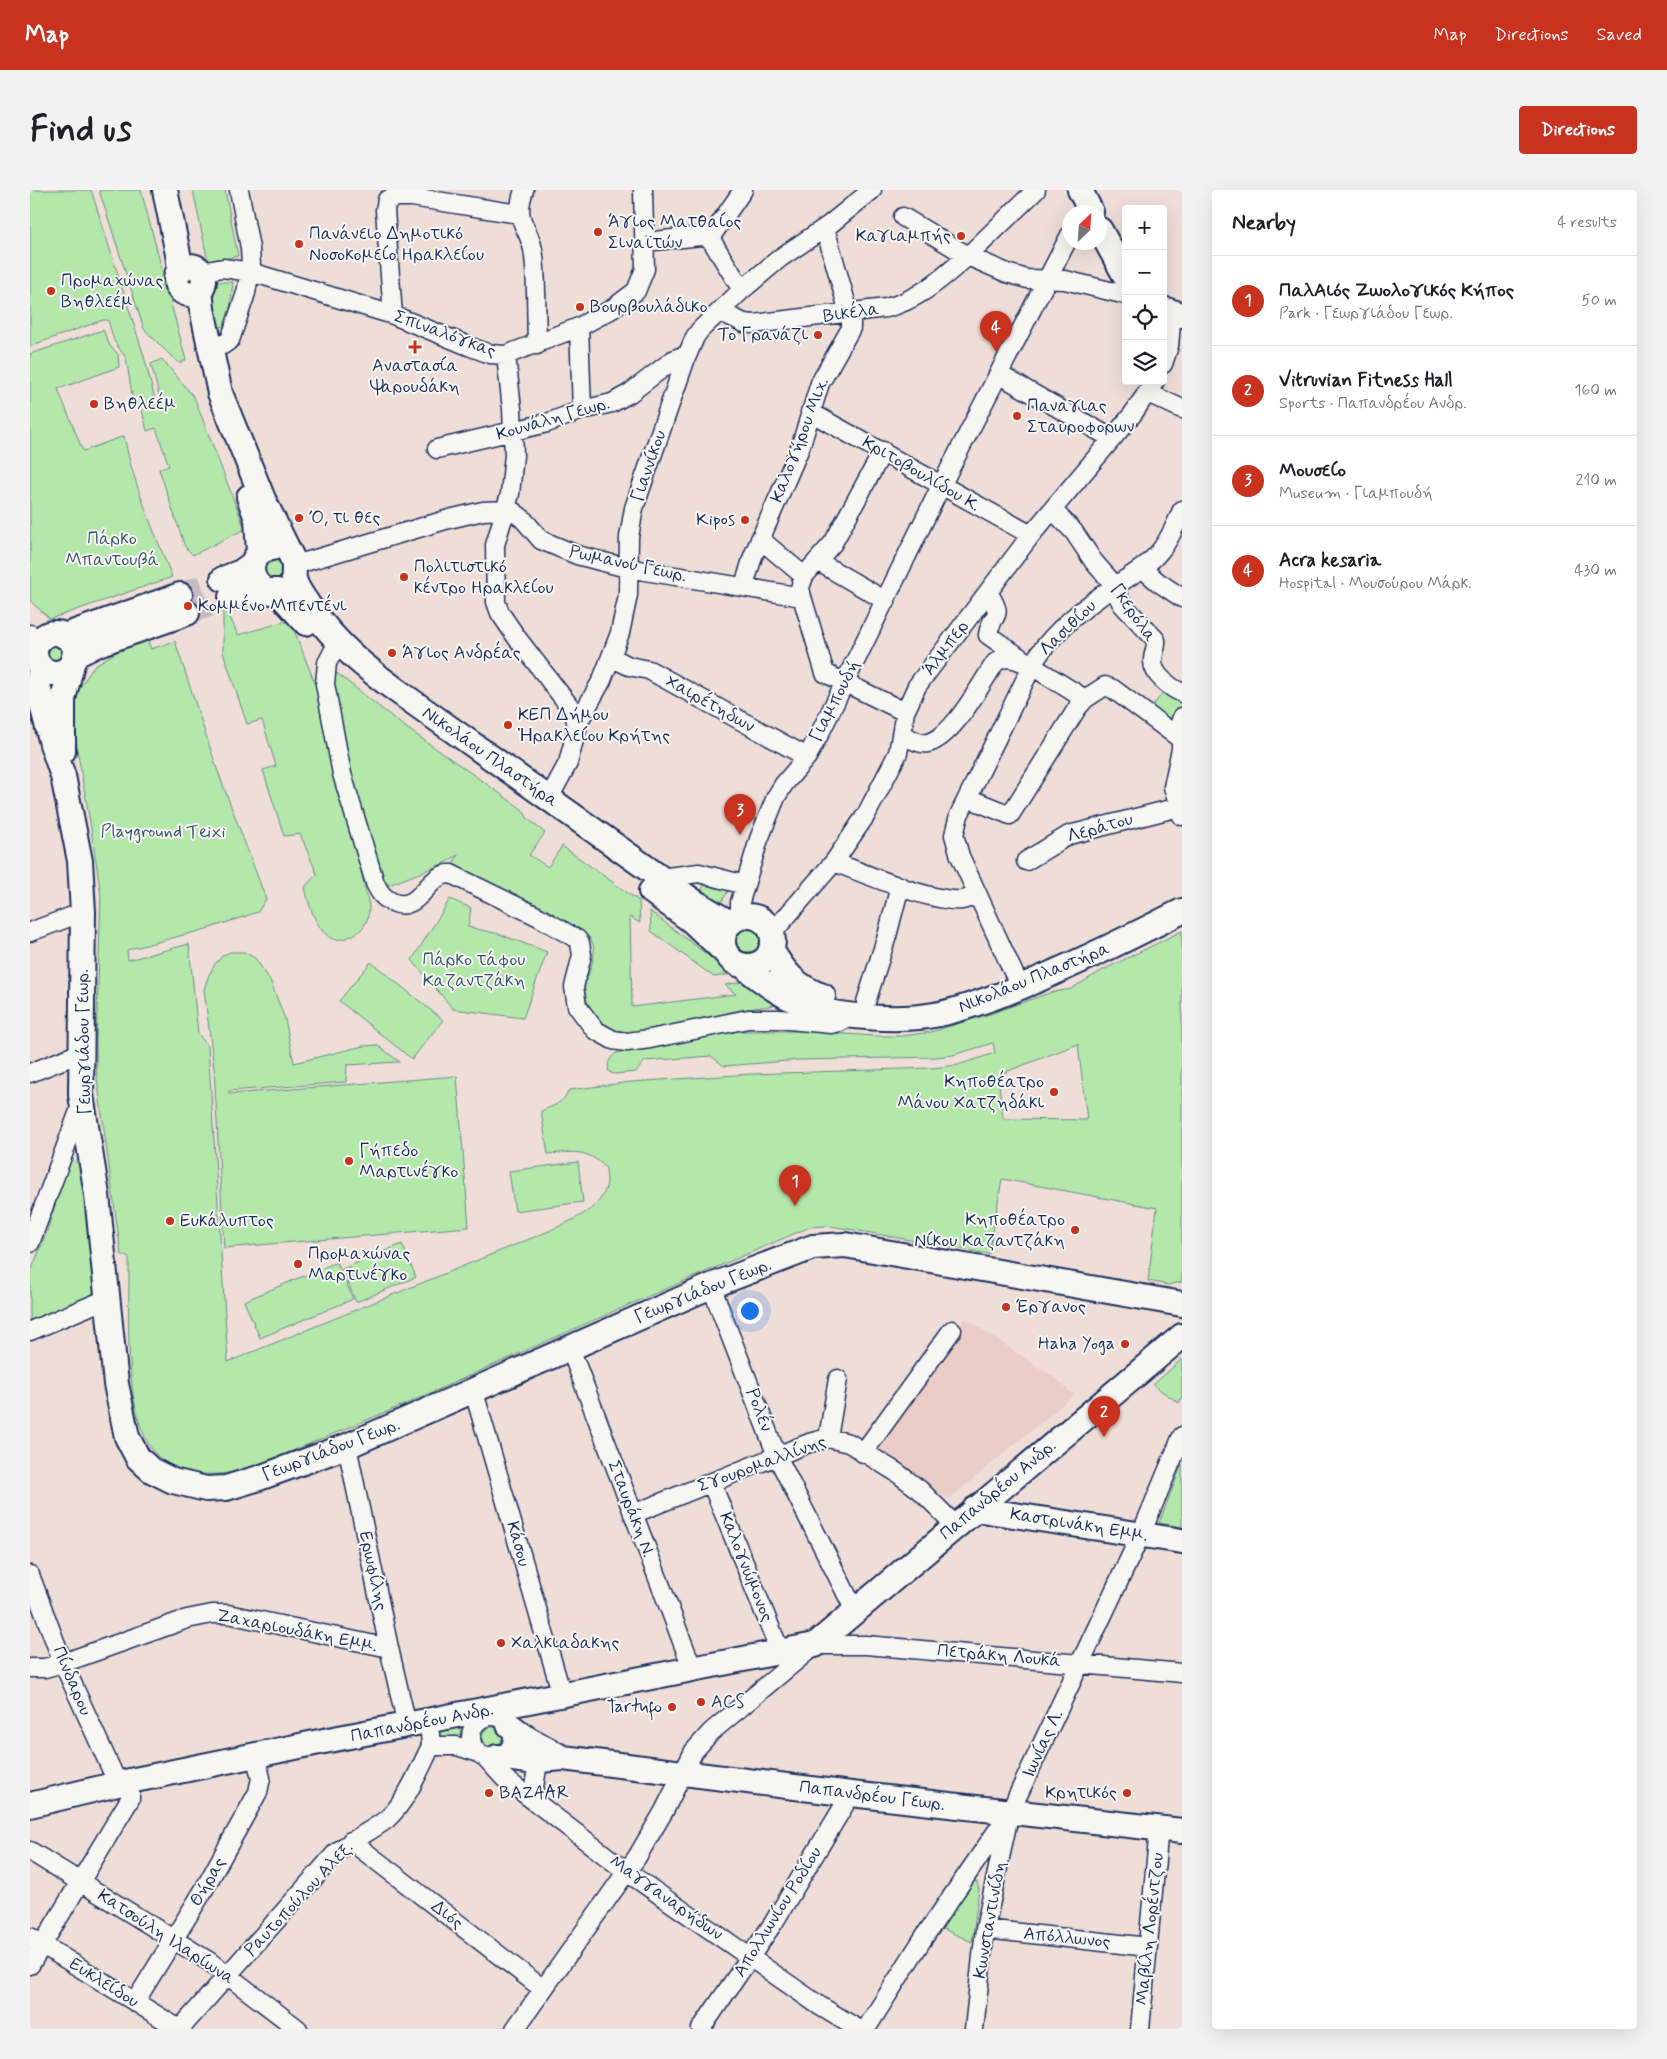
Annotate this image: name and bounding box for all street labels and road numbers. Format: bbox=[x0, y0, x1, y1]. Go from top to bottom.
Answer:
street label: Βικέλα bbox=[821, 296, 880, 329]
street label: Σπιναλόγκας bbox=[391, 304, 499, 364]
street label: Καλογήρου Μιχ. bbox=[765, 374, 835, 506]
street label: Κουνάλη Γεωρ. bbox=[493, 391, 613, 447]
street label: Γιαννίκου bbox=[626, 427, 672, 505]
street label: Κριτοβουλίδου Κ. bbox=[858, 430, 984, 518]
street label: Ρωμανού Γεωρ. bbox=[567, 540, 689, 588]
street label: Γκερόλα bbox=[1104, 579, 1162, 647]
street label: Λασιθίου bbox=[1034, 595, 1102, 661]
street label: Άλμπερ bbox=[917, 615, 975, 681]
street label: Γιαμπουδή bbox=[804, 656, 866, 746]
street label: Χαιρέτηδων bbox=[661, 669, 759, 738]
street label: Νικολάου Πλαστήρα bbox=[417, 701, 563, 813]
street label: Λεράτου bbox=[1064, 807, 1136, 849]
street label: Νικολάου Πλαστήρα bbox=[955, 937, 1113, 1019]
street label: Γεωργιάδου Γεωρ. bbox=[71, 969, 97, 1115]
street label: Γεωργιάδου Γεωρ. bbox=[631, 1253, 775, 1329]
street label: Ρολέν bbox=[740, 1384, 779, 1435]
street label: Γεωργιάδου Γεωρ. bbox=[259, 1413, 403, 1487]
street label: Σγουρομαλλίνης bbox=[694, 1430, 830, 1498]
street label: Παπανδρέου Ανδρ. bbox=[934, 1433, 1061, 1546]
street label: Σταυράκη Ν. bbox=[602, 1457, 660, 1561]
street label: Καστρινάκη Εμμ. bbox=[1008, 1502, 1150, 1548]
street label: Καλογνώμονος bbox=[713, 1509, 779, 1626]
street label: Κάσου bbox=[500, 1518, 536, 1570]
street label: Ερωφίλης bbox=[353, 1529, 393, 1613]
street label: Ζαχαριουδάκη Εμμ. bbox=[215, 1604, 379, 1658]
street label: Πετράκη Λουκά bbox=[936, 1639, 1062, 1673]
street label: Πίνδαρου bbox=[47, 1643, 97, 1719]
street label: Παπανδρέου Ανδρ. bbox=[348, 1696, 496, 1749]
street label: Ιωνίας Λ. bbox=[1017, 1706, 1069, 1782]
street label: Παπανδρέου Γεωρ. bbox=[798, 1774, 946, 1817]
street label: Ραυτοπούλου Αλεξ. bbox=[239, 1836, 359, 1962]
street label: Απολλωνίου Ροδίου bbox=[728, 1842, 828, 1982]
street label: Μαγγαναρήδων bbox=[604, 1850, 728, 1946]
street label: Μαβίλη Λορέντζου bbox=[1129, 1851, 1170, 2007]
street label: Θήρας bbox=[184, 1853, 232, 1911]
street label: Κωνσταντινίδη bbox=[968, 1860, 1012, 1980]
street label: Κατσούλη Ιλαρίωνα bbox=[93, 1884, 239, 1990]
street label: Διός bbox=[426, 1895, 468, 1935]
street label: Απόλλωνος bbox=[1022, 1922, 1112, 1955]
street label: Ευκλείδου bbox=[65, 1952, 143, 2014]

